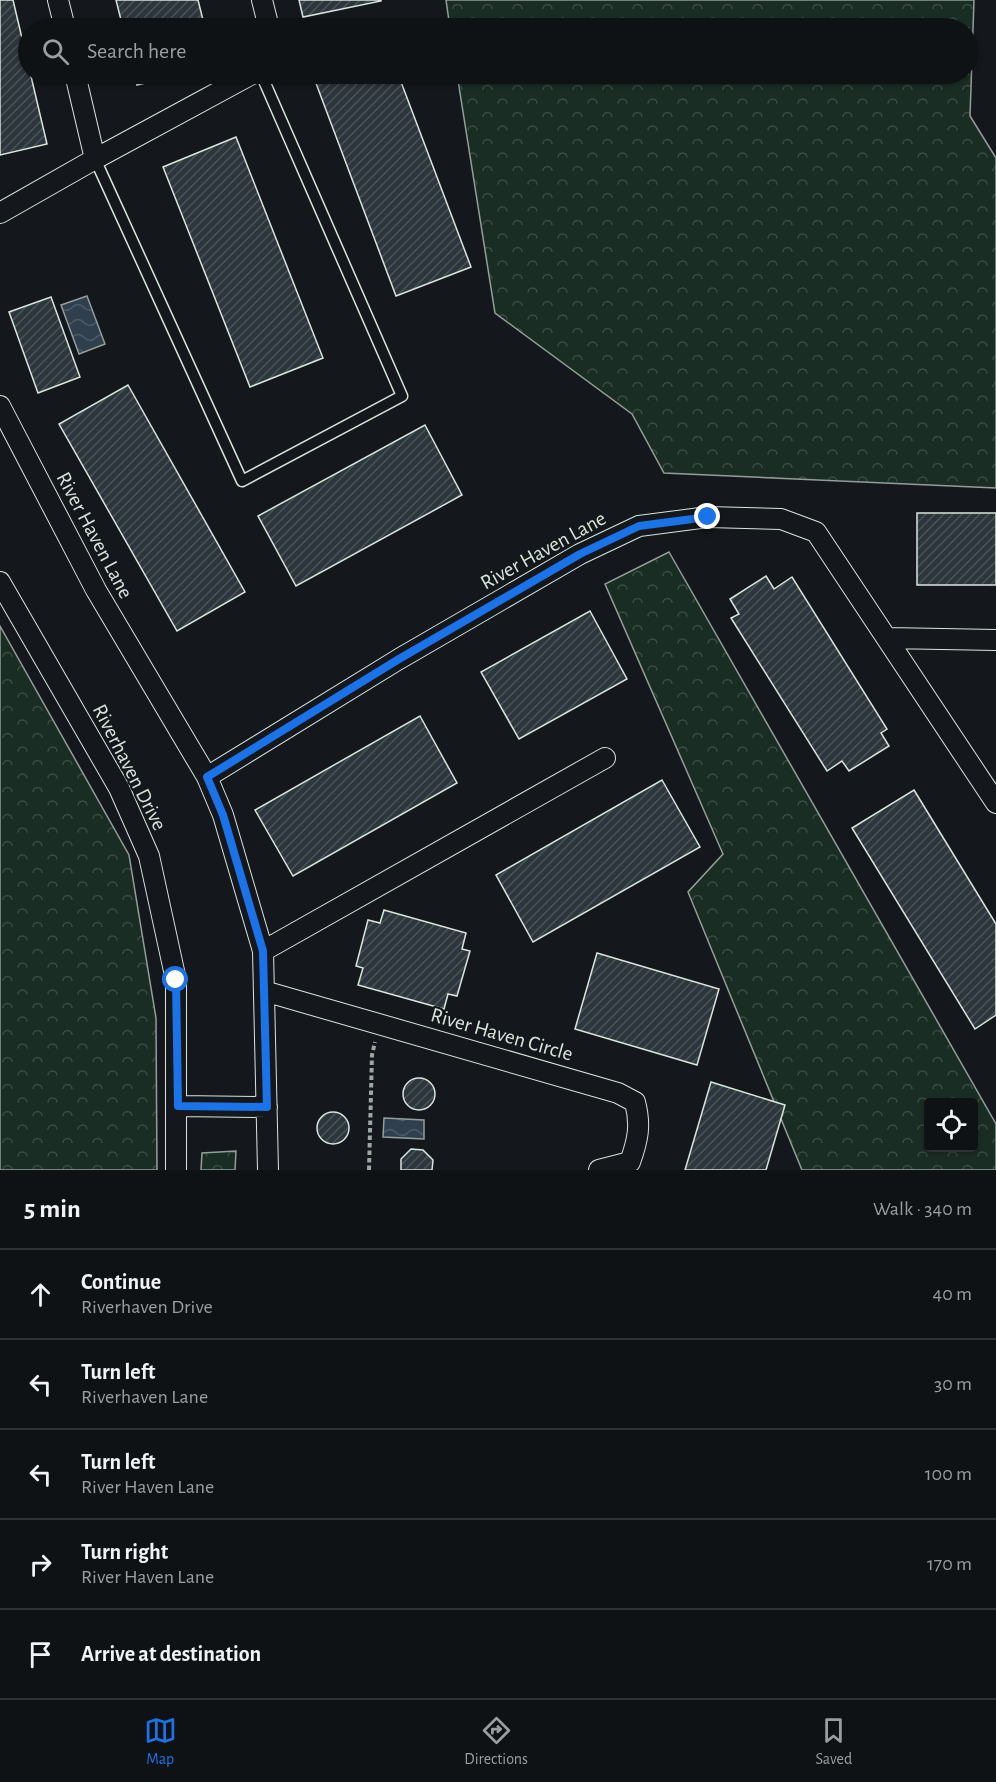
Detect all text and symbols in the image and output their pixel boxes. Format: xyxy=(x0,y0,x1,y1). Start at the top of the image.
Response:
search box xyxy=(18,18,978,84)
icon: search xyxy=(39,35,72,68)
text: Search here xyxy=(87,40,186,62)
street label: River Haven Lane xyxy=(52,469,137,602)
route end xyxy=(694,503,720,529)
street label: River Haven Lane xyxy=(477,507,610,594)
street label: Riverhaven Drive xyxy=(89,701,170,834)
route start xyxy=(162,966,188,992)
street label: River Haven Circle xyxy=(428,1004,575,1065)
map controls xyxy=(924,1098,978,1152)
button: locate xyxy=(924,1098,978,1152)
text: 5 min xyxy=(24,1196,81,1222)
text: Walk · 340 m xyxy=(873,1199,972,1219)
text: Continue xyxy=(81,1271,161,1293)
icon: ahead xyxy=(24,1278,57,1311)
text: 40 m xyxy=(933,1284,972,1304)
text: Riverhaven Drive xyxy=(81,1297,213,1317)
text: Turn left xyxy=(81,1361,155,1383)
icon: left xyxy=(24,1368,57,1401)
text: 30 m xyxy=(934,1374,972,1394)
text: Riverhaven Lane xyxy=(81,1387,208,1407)
text: Turn left xyxy=(81,1451,155,1473)
icon: left xyxy=(24,1458,57,1491)
text: 100 m xyxy=(925,1464,972,1484)
text: River Haven Lane xyxy=(81,1477,214,1497)
text: Turn right xyxy=(81,1541,168,1563)
icon: right xyxy=(24,1548,57,1581)
text: 170 m xyxy=(927,1554,972,1574)
text: River Haven Lane xyxy=(81,1567,214,1587)
icon: arrive xyxy=(24,1638,57,1671)
text: Arrive at destination xyxy=(81,1643,261,1665)
tab: Map xyxy=(144,1714,177,1769)
tab: Directions xyxy=(464,1714,528,1769)
tab: Saved xyxy=(816,1714,852,1769)

